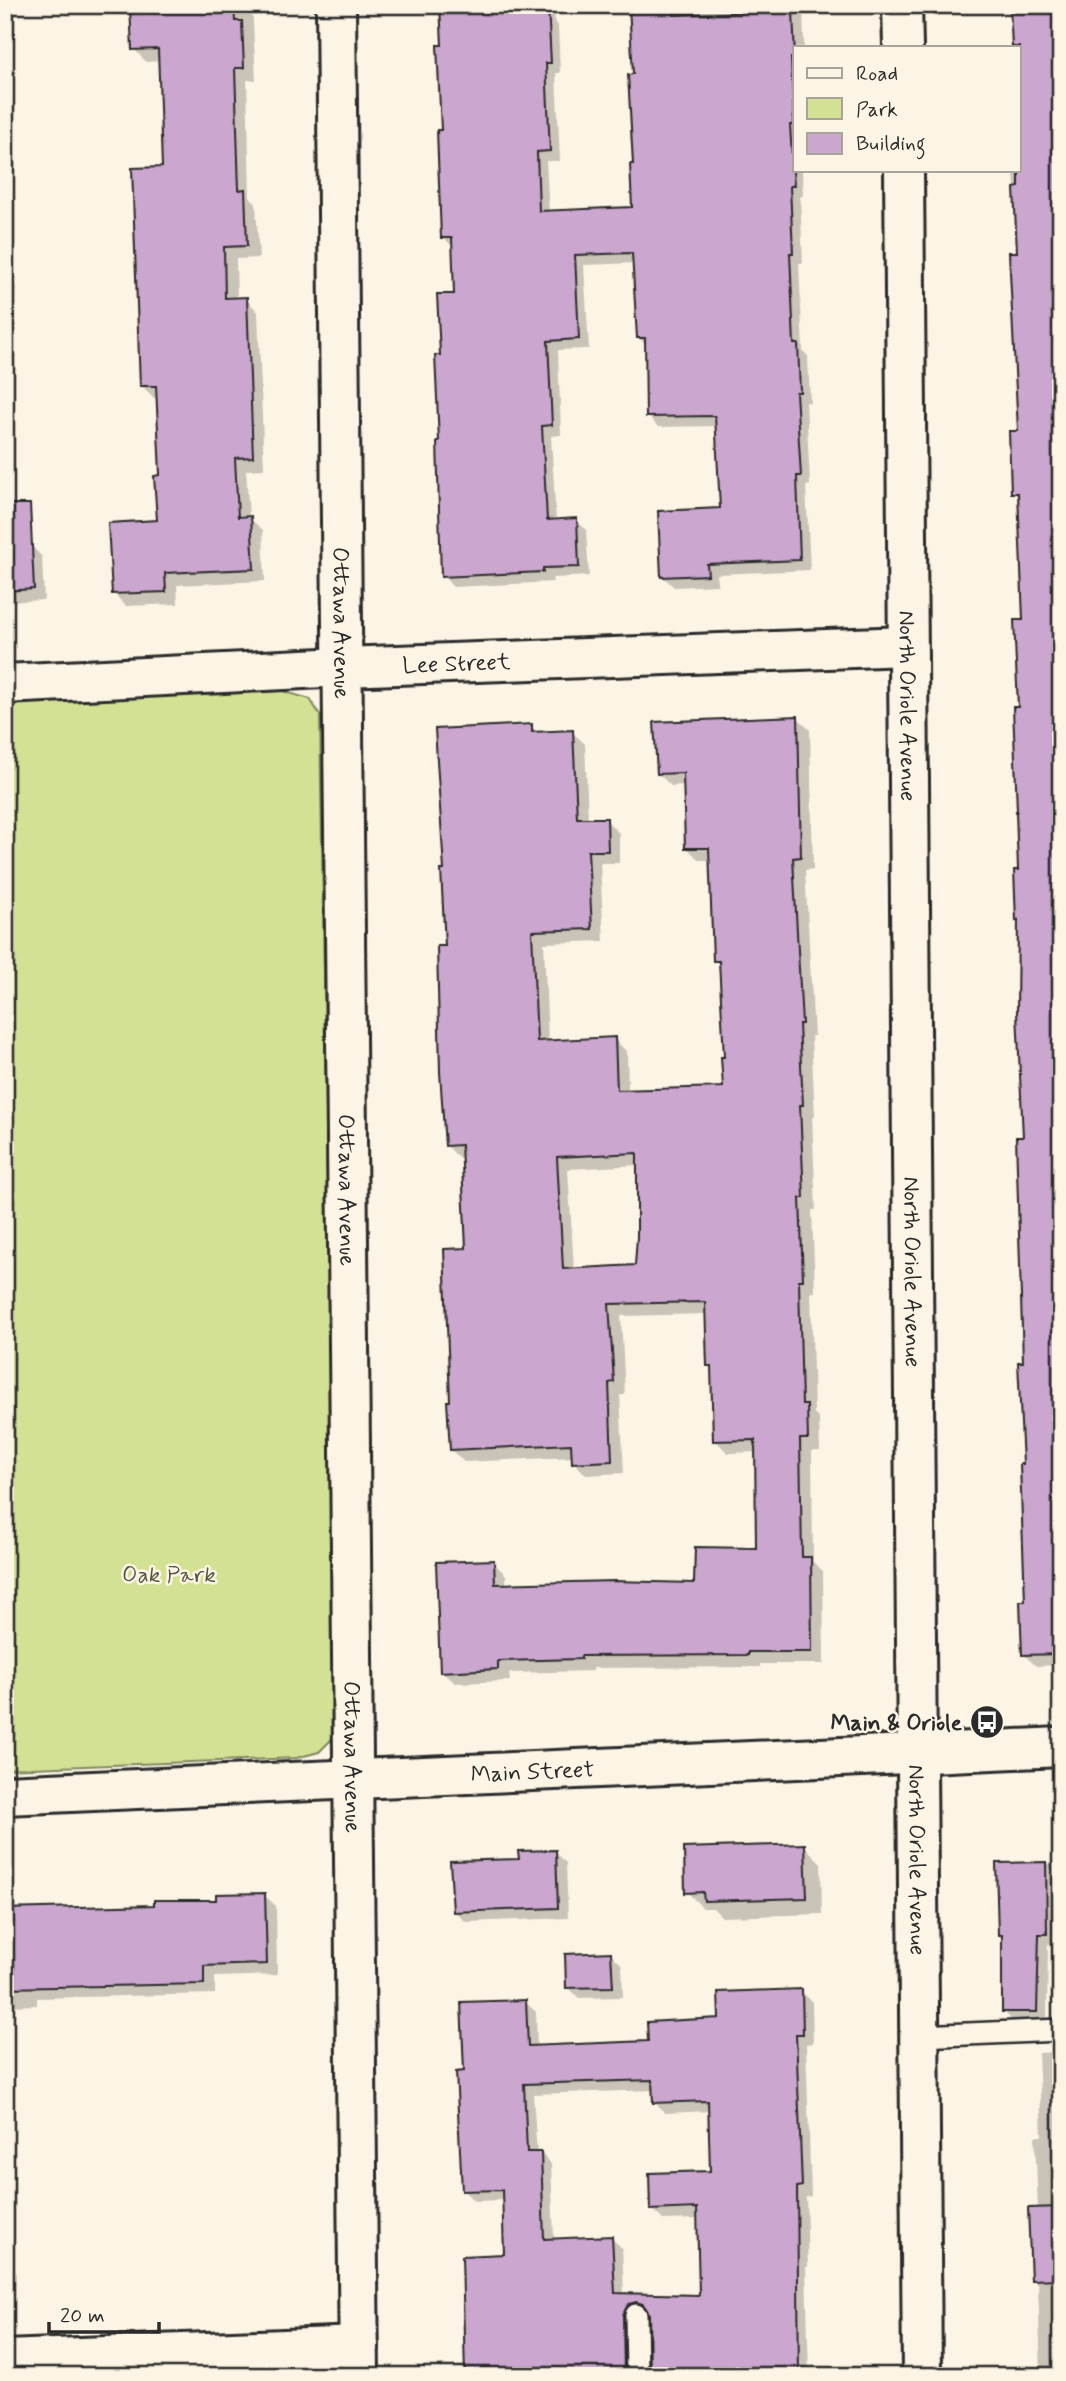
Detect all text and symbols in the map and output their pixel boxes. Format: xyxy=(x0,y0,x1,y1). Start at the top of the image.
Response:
legend xyxy=(793,46,1020,172)
text: Road xyxy=(856,60,898,88)
text: Park xyxy=(856,96,898,124)
text: Building xyxy=(856,130,926,160)
street label: Ottawa Avenue xyxy=(324,547,356,699)
street label: North Oriole Avenue xyxy=(891,610,922,802)
street label: Lee Street xyxy=(402,648,512,682)
street label: Ottawa Avenue xyxy=(330,1114,361,1266)
street label: North Oriole Avenue xyxy=(895,1176,927,1368)
park label: Oak Park xyxy=(122,1561,216,1591)
street label: Ottawa Avenue xyxy=(335,1681,367,1833)
bus stop icon: Main & Oriole xyxy=(968,1703,1006,1741)
place label: Main & Oriole xyxy=(830,1709,963,1739)
street label: Main Street xyxy=(470,1755,595,1791)
street label: North Oriole Avenue xyxy=(900,1764,932,1956)
scale bar xyxy=(49,2290,159,2334)
text: 20 m xyxy=(60,2302,105,2330)

